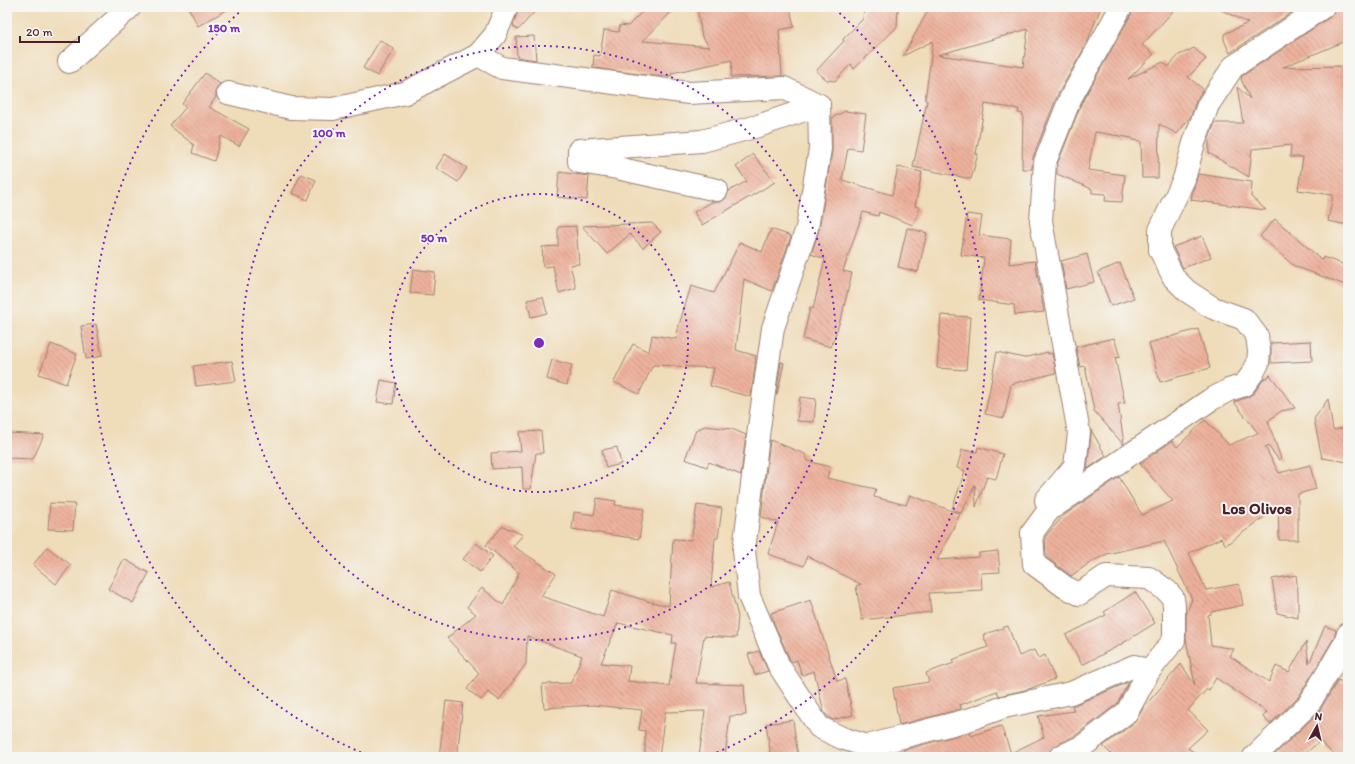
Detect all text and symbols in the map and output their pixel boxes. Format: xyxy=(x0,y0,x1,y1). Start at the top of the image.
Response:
scale bar xyxy=(20,18,79,44)
text: 150 m xyxy=(208,21,241,35)
text: 20 m xyxy=(26,25,53,39)
text: 100 m xyxy=(312,126,346,140)
text: 50 m xyxy=(421,231,448,245)
centre of rings xyxy=(532,336,546,350)
district label: Los Olivos xyxy=(1222,499,1292,518)
north arrow xyxy=(1297,706,1337,746)
text: N xyxy=(1314,710,1323,724)

